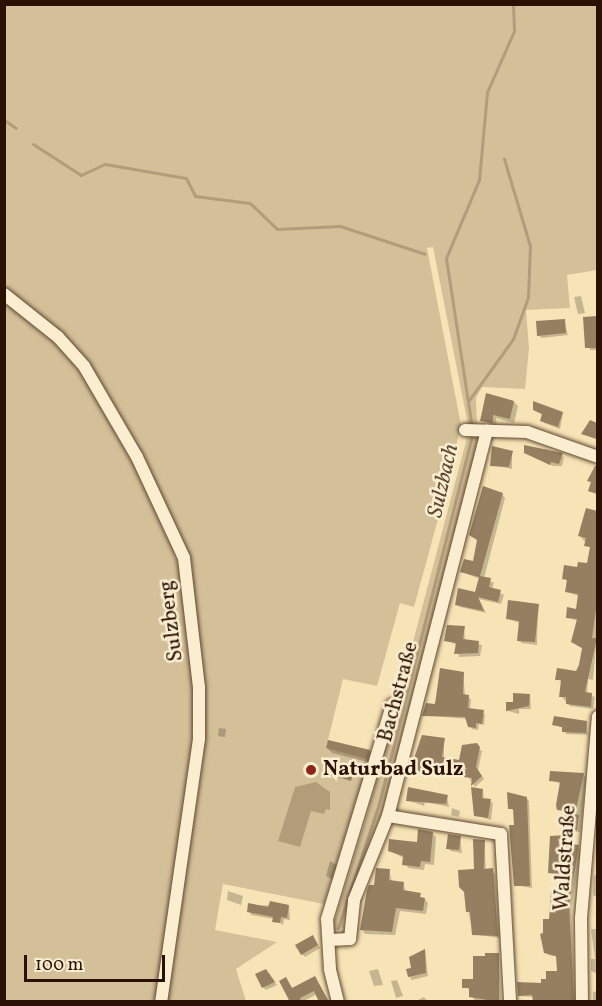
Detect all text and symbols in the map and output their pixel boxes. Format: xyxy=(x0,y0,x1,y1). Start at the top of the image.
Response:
water label: Sulzbach xyxy=(423,442,465,520)
street label: Sulzberg xyxy=(155,579,189,663)
street label: Bachstraße xyxy=(373,639,425,745)
place label: Naturbad Sulz xyxy=(323,757,464,783)
marker: Naturbad Sulz xyxy=(304,763,318,777)
street label: Waldstraße xyxy=(550,804,582,912)
scale bar xyxy=(27,943,168,981)
text: 100 m xyxy=(35,953,84,978)

